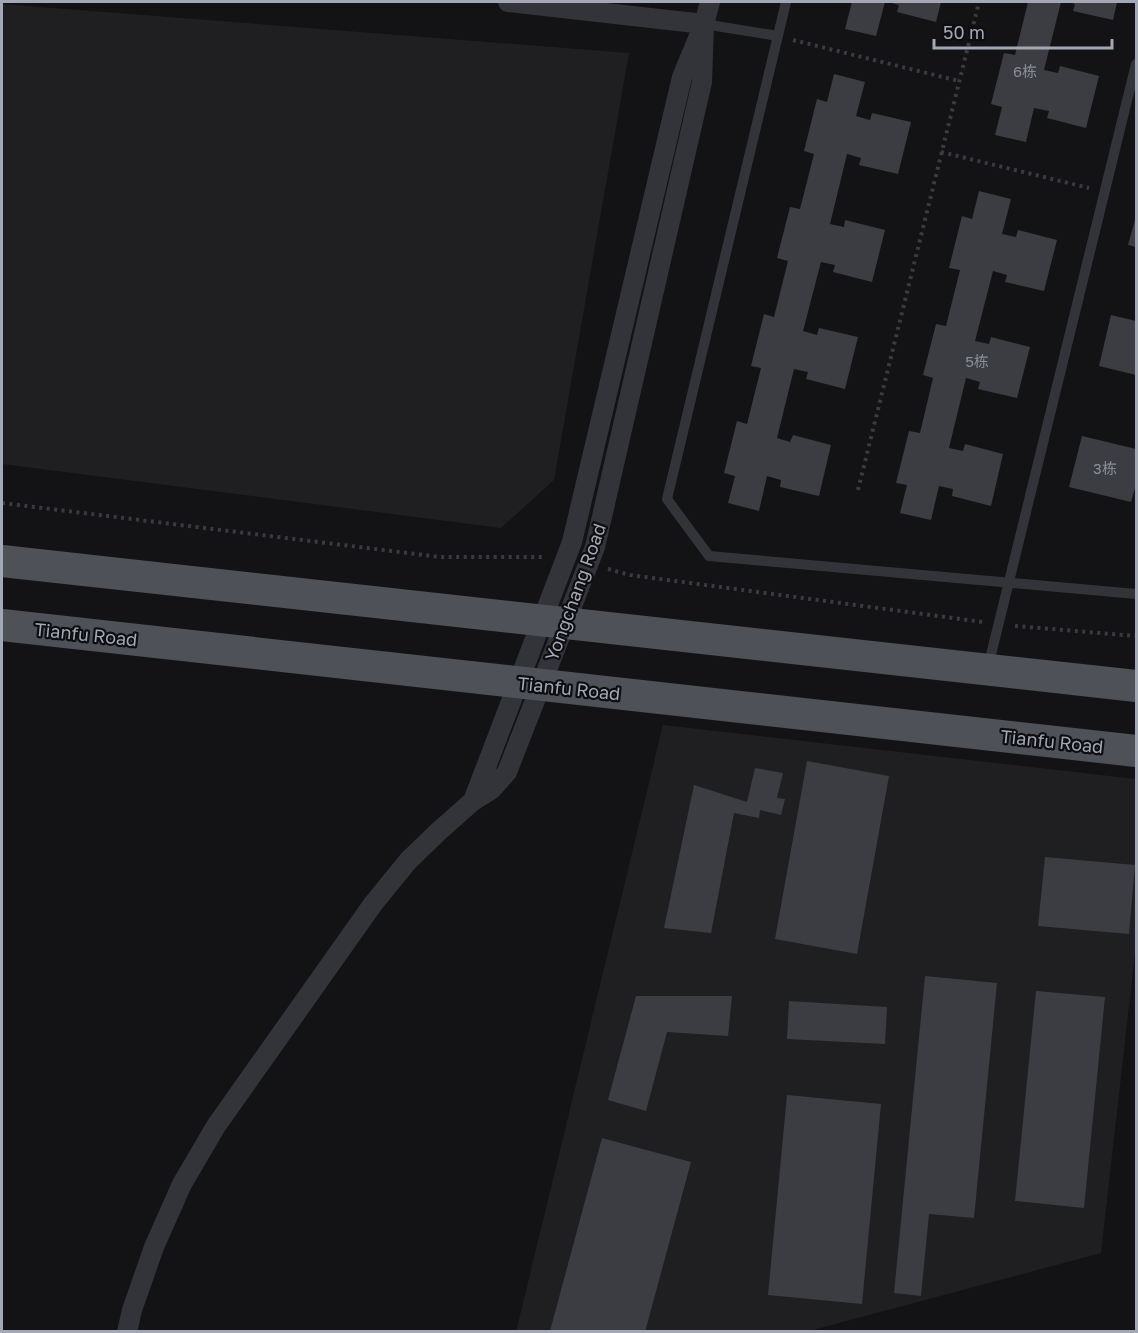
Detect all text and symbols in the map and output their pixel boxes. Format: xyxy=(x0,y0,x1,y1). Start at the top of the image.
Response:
scale bar xyxy=(934,12,1112,50)
text: 50 m xyxy=(943,21,985,43)
house number: 6栋 xyxy=(1013,62,1037,80)
house number: 5栋 xyxy=(965,352,989,370)
house number: 3栋 xyxy=(1093,459,1117,477)
street label: Yongchang Road xyxy=(540,520,610,664)
street label: Tianfu Road xyxy=(33,618,139,650)
street label: Tianfu Road xyxy=(516,672,622,704)
street label: Tianfu Road xyxy=(999,725,1105,757)

